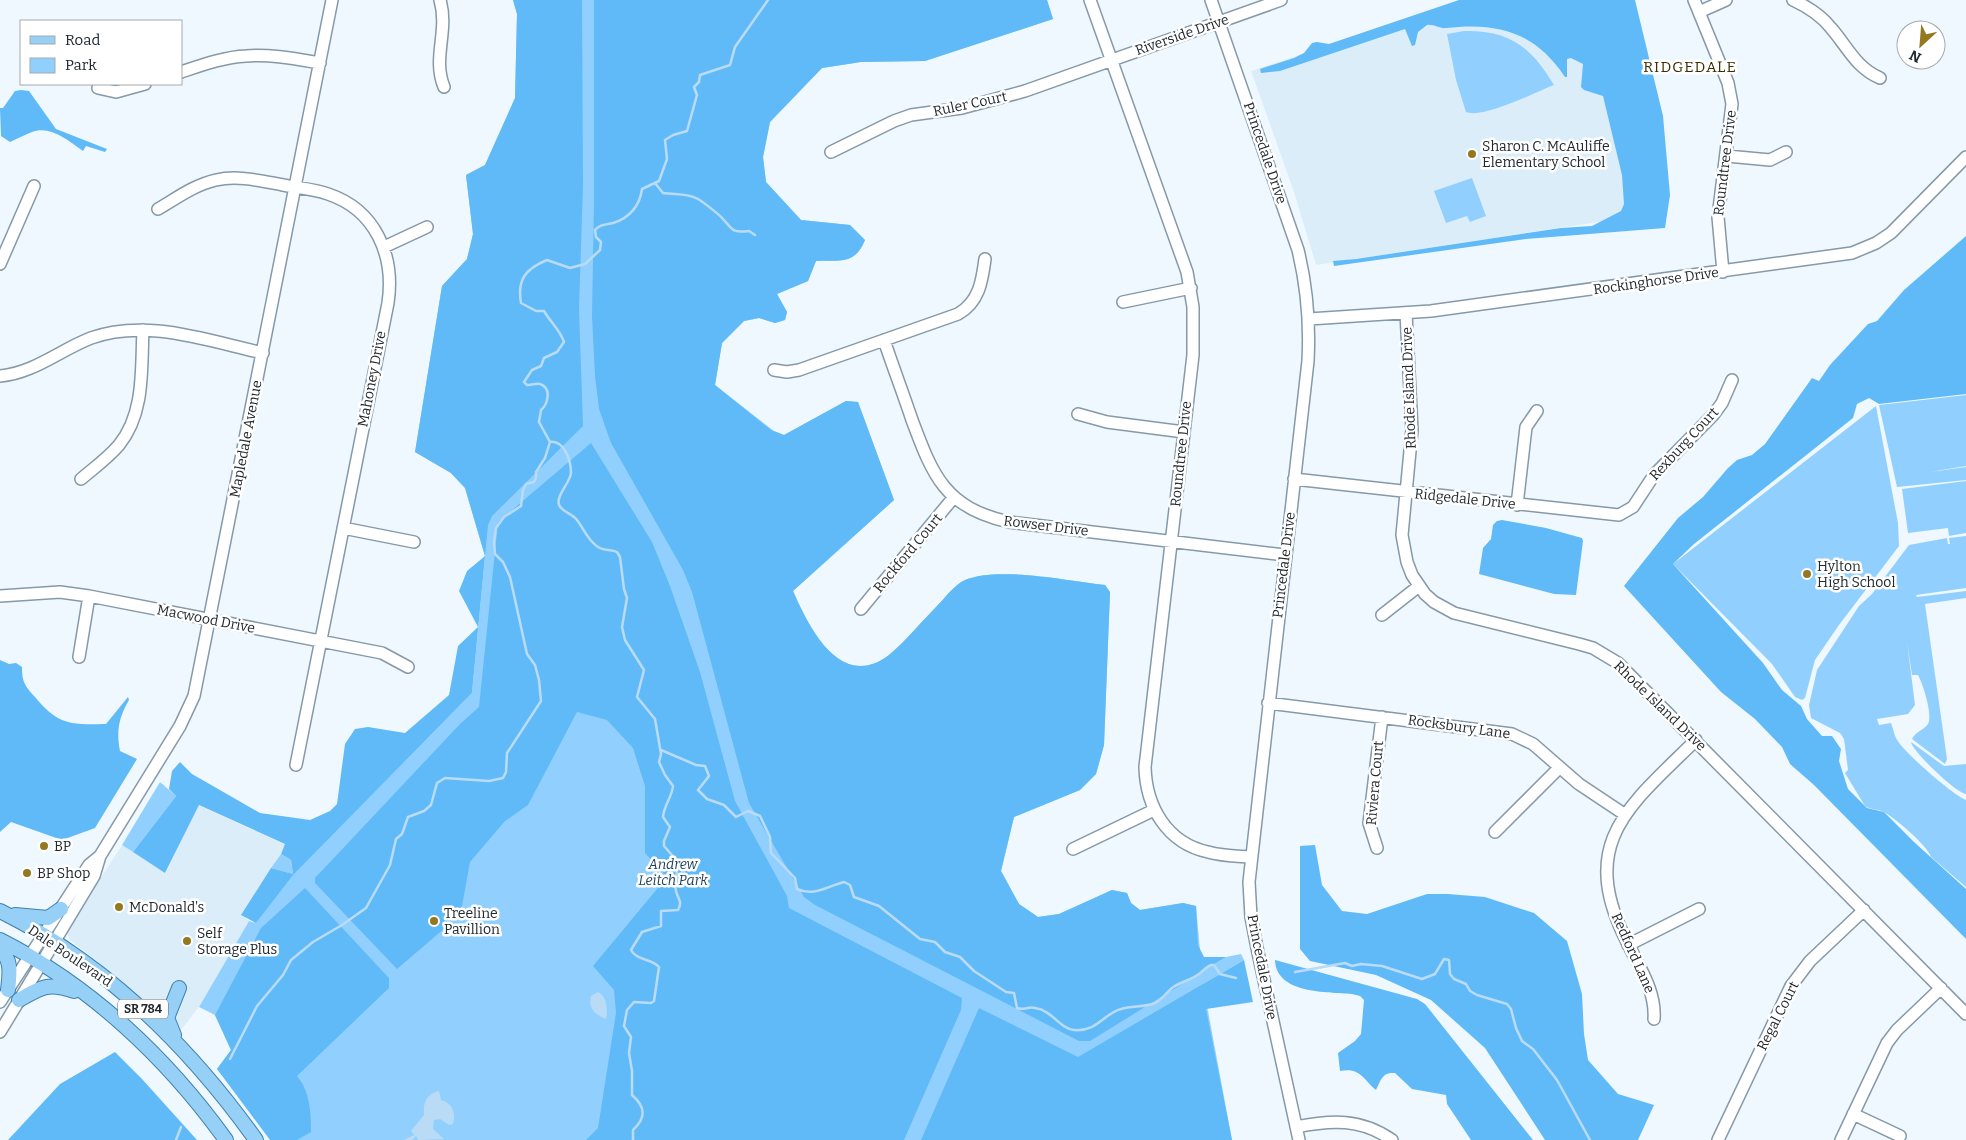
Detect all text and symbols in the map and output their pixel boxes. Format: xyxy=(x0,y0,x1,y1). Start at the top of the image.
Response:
street label: Riverside Drive xyxy=(1133,11,1231,59)
legend xyxy=(20,20,182,85)
north arrow xyxy=(1896,20,1946,70)
text: Road xyxy=(65,31,100,49)
text: N xyxy=(1907,46,1924,66)
text: Park xyxy=(65,56,97,74)
district label: RIDGEDALE xyxy=(1643,58,1737,76)
street label: Ruler Court xyxy=(932,88,1008,120)
street label: Princedale Drive xyxy=(1240,100,1290,206)
street label: Roundtree Drive xyxy=(1710,109,1740,217)
place label: Sharon C. McAuliffe Elementary School xyxy=(1482,138,1610,171)
marker: Sharon C. McAuliffe Elementary School xyxy=(1466,148,1478,160)
street label: Rockinghorse Drive xyxy=(1592,264,1720,298)
street label: Rhode Island Drive xyxy=(1398,327,1420,449)
street label: Mahoney Drive xyxy=(354,329,390,429)
street label: Mapledale Avenue xyxy=(226,379,266,499)
street label: Roundtree Drive xyxy=(1167,400,1195,508)
street label: Rexburg Court xyxy=(1646,404,1722,484)
street label: Ridgedale Drive xyxy=(1414,485,1516,513)
street label: Rockford Court xyxy=(870,510,946,596)
street label: Princedale Drive xyxy=(1269,511,1299,619)
street label: Rowser Drive xyxy=(1003,512,1089,540)
place label: Hylton High School xyxy=(1817,558,1895,591)
marker: Hylton High School xyxy=(1801,568,1813,580)
street label: Macwood Drive xyxy=(156,601,256,637)
street label: Rhode Island Drive xyxy=(1610,657,1710,755)
street label: Rocksbury Lane xyxy=(1407,711,1511,743)
street label: Riviera Court xyxy=(1363,740,1387,826)
place label: BP xyxy=(54,838,71,855)
marker: BP xyxy=(38,840,50,852)
park label: Andrew Leitch Park xyxy=(638,856,708,889)
place label: BP Shop xyxy=(37,865,90,882)
marker: BP Shop xyxy=(21,867,33,879)
place label: McDonald's xyxy=(129,899,204,916)
marker: McDonald's xyxy=(113,901,125,913)
place label: Treeline Pavillion xyxy=(444,905,500,938)
street label: Redford Lane xyxy=(1608,910,1658,996)
street label: Princedale Drive xyxy=(1243,913,1281,1021)
marker: Treeline Pavillion xyxy=(428,915,440,927)
street label: Dale Boulevard xyxy=(25,922,115,990)
place label: Self Storage Plus xyxy=(197,925,277,958)
marker: Self Storage Plus xyxy=(181,935,193,947)
street label: Regal Court xyxy=(1753,979,1803,1053)
road number: SR 784 xyxy=(118,1000,168,1019)

